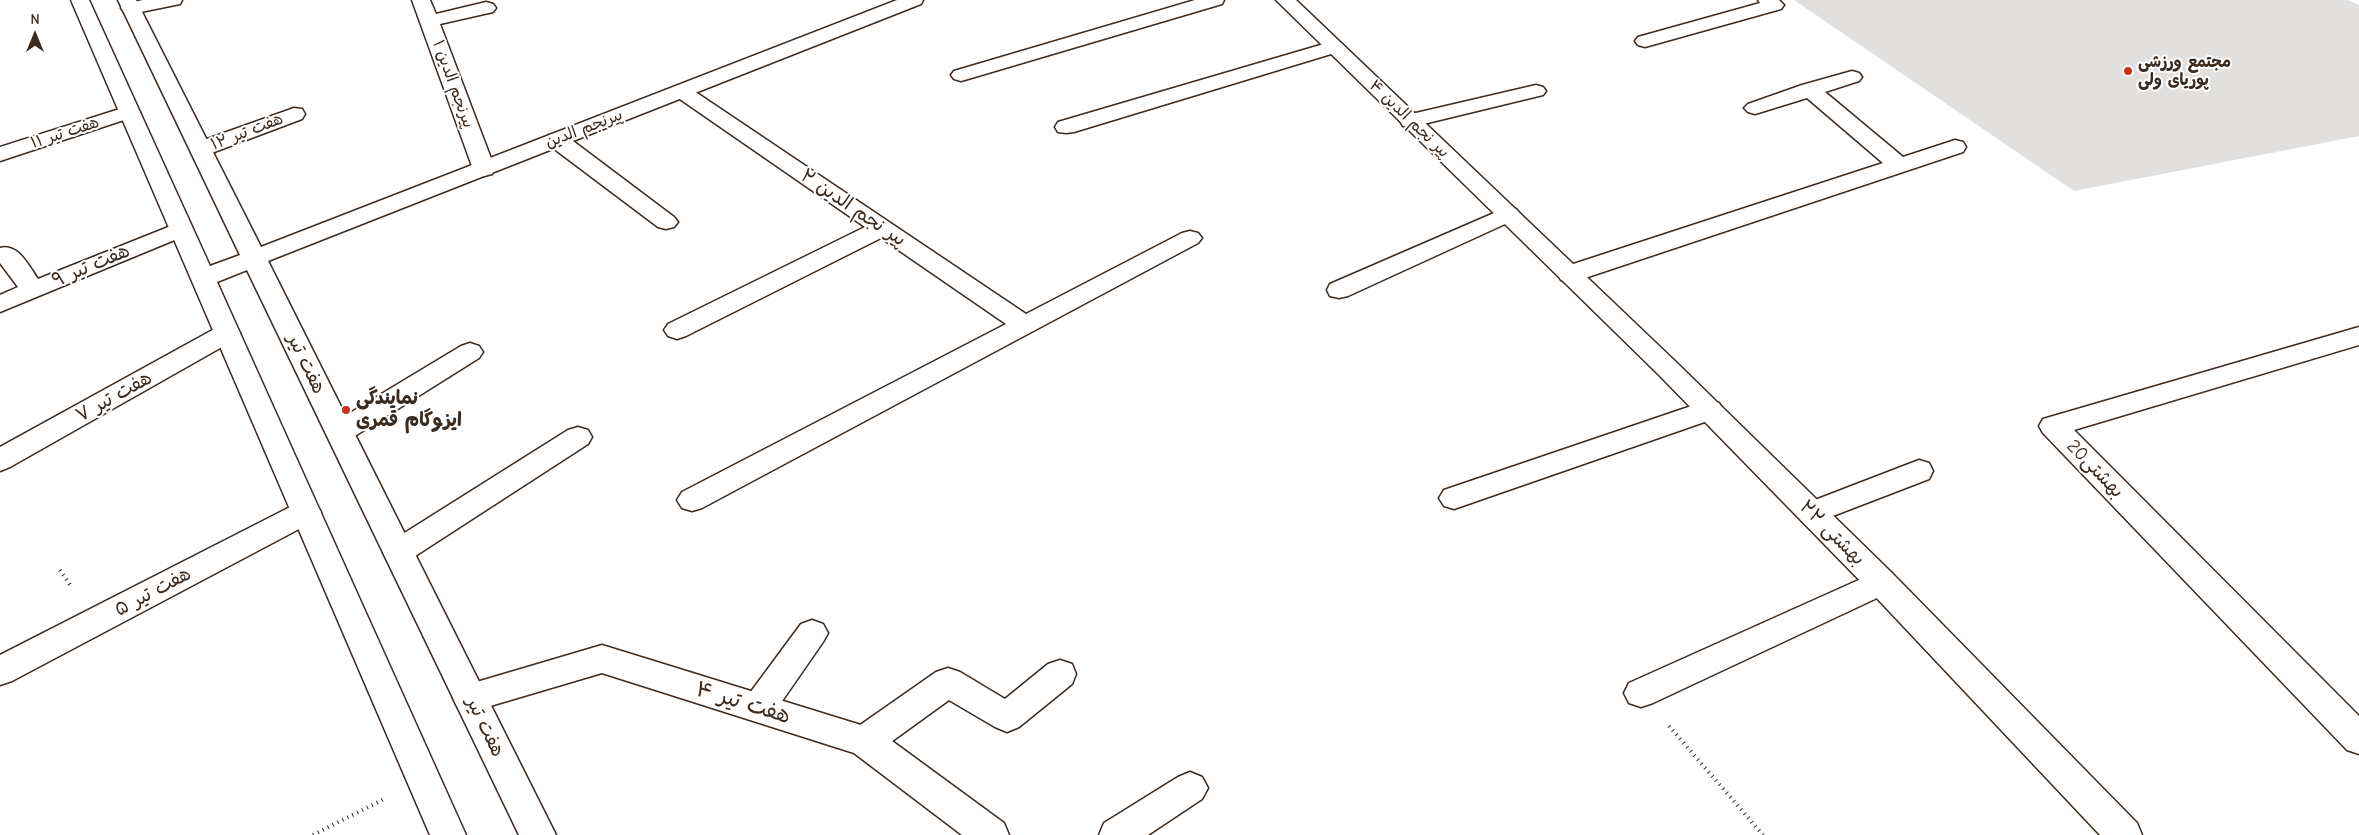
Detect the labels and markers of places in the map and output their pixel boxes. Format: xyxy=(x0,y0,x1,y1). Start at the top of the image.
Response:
place label: مجتمع ورزشی پوریای ولی xyxy=(2138,52,2231,90)
marker: مجتمع ورزشی پوریای ولی xyxy=(2122,65,2134,77)
place label: نمایندگی ایزوگام قمری xyxy=(356,388,462,432)
marker: نمایندگی ایزوگام قمری xyxy=(340,404,352,416)

